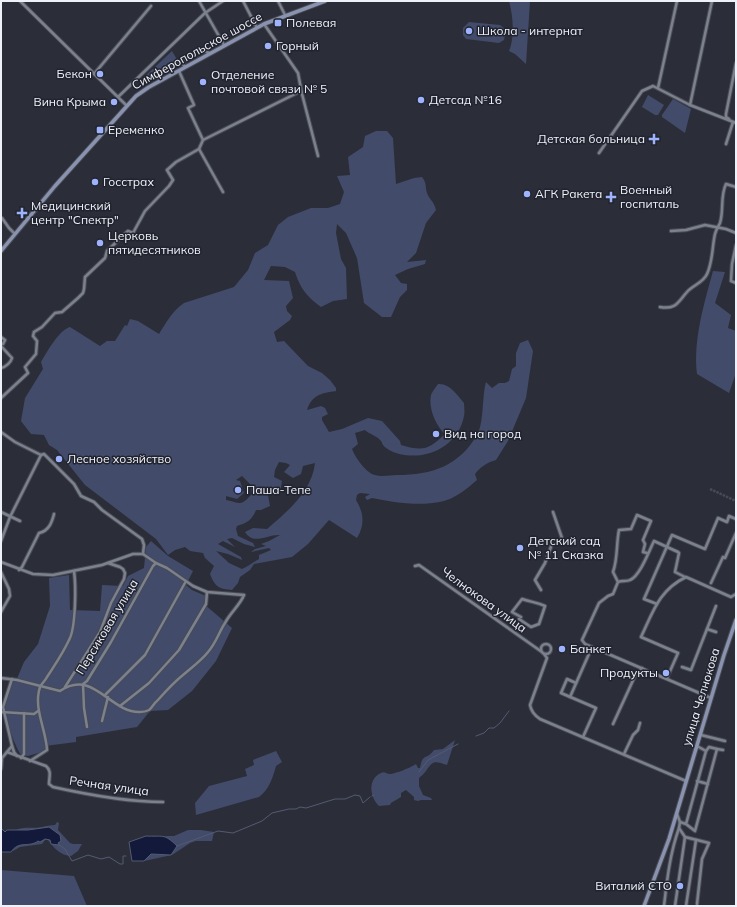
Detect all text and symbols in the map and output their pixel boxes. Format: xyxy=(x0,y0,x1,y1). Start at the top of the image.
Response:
street label: Симферопольское шоссе xyxy=(129,8,265,93)
place label: Полевая xyxy=(286,15,336,30)
marker: Полевая xyxy=(273,18,283,28)
place label: Школа - интернат xyxy=(477,23,583,38)
marker: Школа - интернат xyxy=(464,26,474,36)
place label: Горный xyxy=(276,38,319,53)
marker: Горный xyxy=(263,41,273,51)
place label: Бекон xyxy=(57,66,92,81)
place label: Отделение почтовой связи № 5 xyxy=(211,67,327,96)
marker: Бекон xyxy=(95,69,105,79)
marker: Отделение почтовой связи № 5 xyxy=(198,77,208,87)
place label: Детсад №16 xyxy=(429,92,502,107)
place label: Вина Крыма xyxy=(34,94,106,109)
marker: Детсад №16 xyxy=(416,95,426,105)
marker: Вина Крыма xyxy=(109,97,119,107)
place label: Еременко xyxy=(108,122,164,137)
marker: Еременко xyxy=(95,125,105,135)
place label: Детская больница xyxy=(537,131,645,146)
marker: Детская больница xyxy=(648,133,660,145)
place label: Госстрах xyxy=(103,174,154,189)
marker: Госстрах xyxy=(90,177,100,187)
place label: Военный госпиталь xyxy=(620,182,679,211)
place label: АГК Ракета xyxy=(535,186,602,201)
marker: АГК Ракета xyxy=(522,189,532,199)
marker: Военный госпиталь xyxy=(605,191,617,203)
place label: Медицинский центр "Спектр" xyxy=(31,198,119,227)
marker: Медицинский центр "Спектр" xyxy=(16,207,28,219)
place label: Церковь пятидесятников xyxy=(108,228,201,257)
marker: Церковь пятидесятников xyxy=(95,238,105,248)
place label: Вид на город xyxy=(444,426,521,441)
marker: Вид на город xyxy=(431,429,441,439)
place label: Лесное хозяйство xyxy=(67,451,171,466)
marker: Лесное хозяйство xyxy=(54,454,64,464)
place label: Паша-Тепе xyxy=(246,482,311,497)
marker: Паша-Тепе xyxy=(233,485,243,495)
place label: Детский сад № 11 Сказка xyxy=(528,533,604,562)
marker: Детский сад № 11 Сказка xyxy=(515,543,525,553)
street label: Челнокова улица xyxy=(439,564,530,636)
street label: Персиковая улица xyxy=(72,576,141,677)
place label: Банкет xyxy=(570,641,612,656)
marker: Банкет xyxy=(557,644,567,654)
street label: улица Челнокова xyxy=(678,646,723,748)
place label: Продукты xyxy=(600,665,658,680)
marker: Продукты xyxy=(661,668,671,678)
street label: Речная улица xyxy=(68,772,150,799)
place label: Виталий СТО xyxy=(595,878,672,893)
marker: Виталий СТО xyxy=(675,881,685,891)

